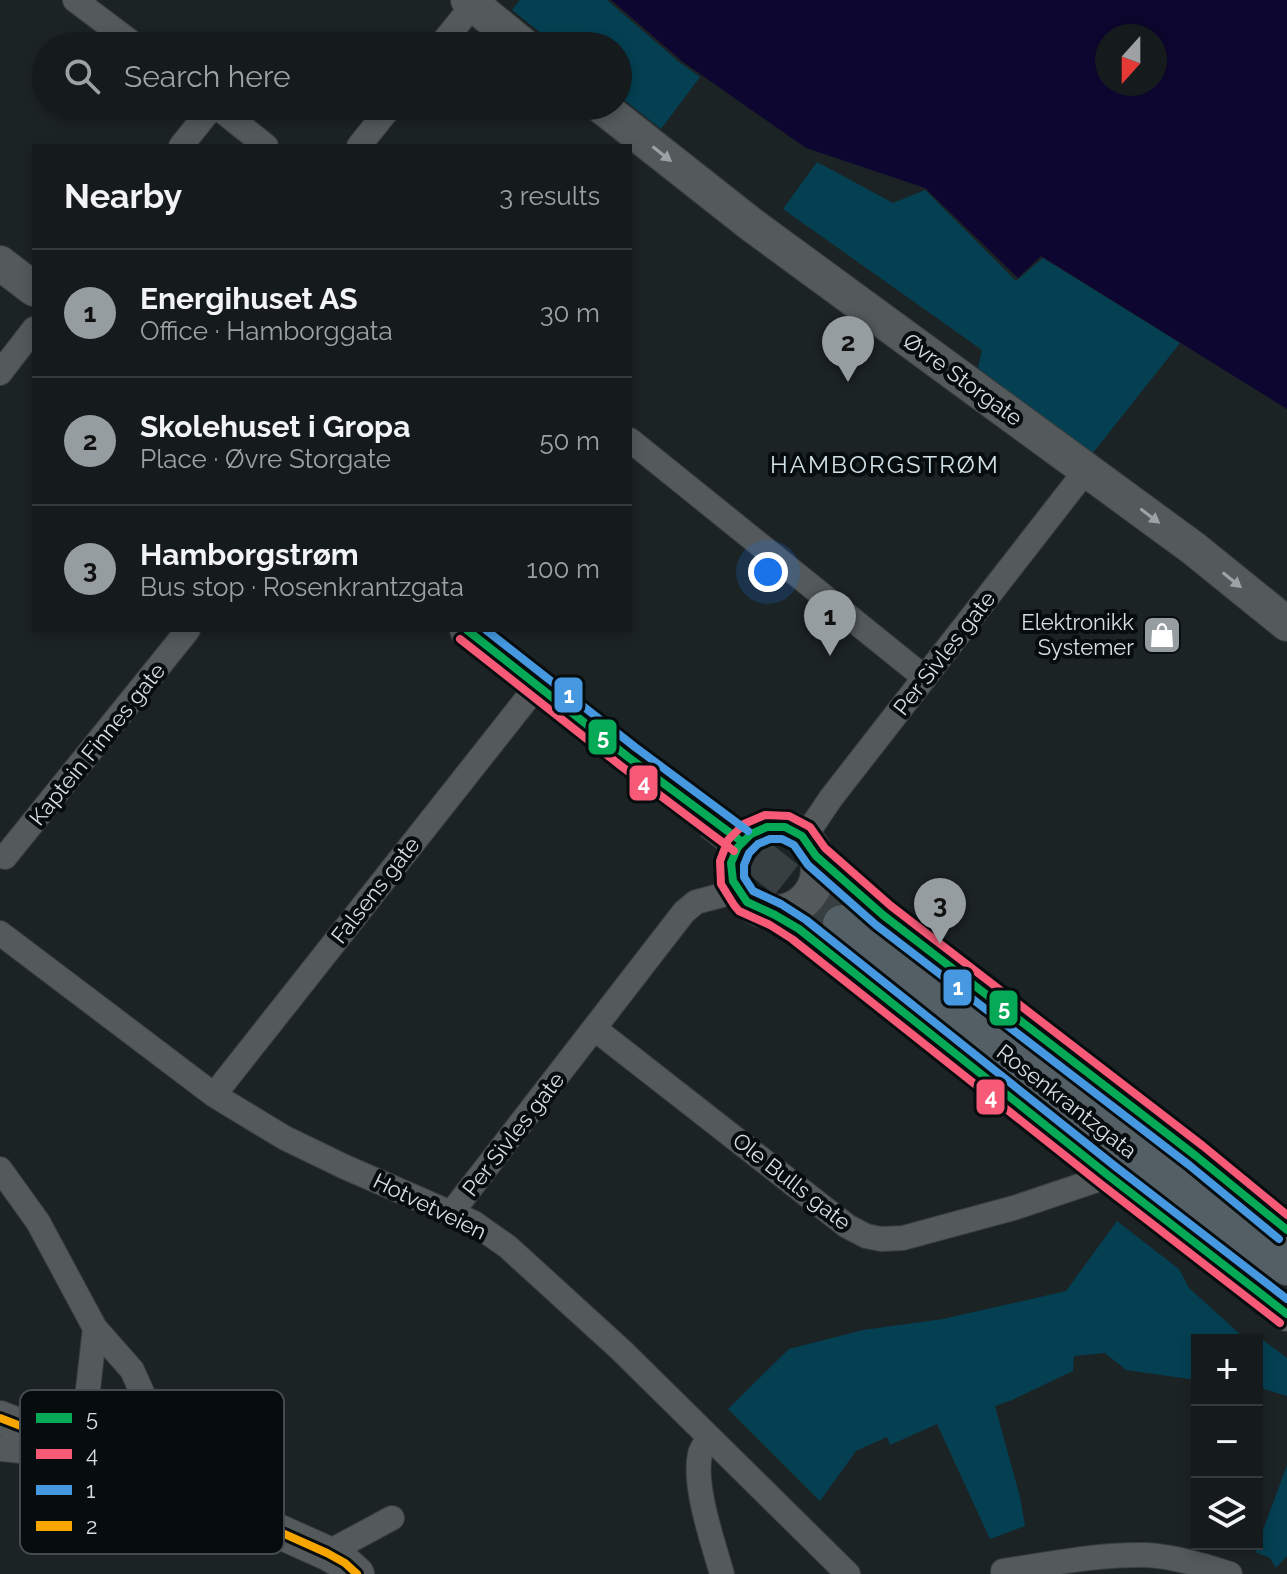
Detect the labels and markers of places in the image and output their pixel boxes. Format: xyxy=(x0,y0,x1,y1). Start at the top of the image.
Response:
pin: 2 xyxy=(822,316,874,382)
pin: 1 xyxy=(804,590,856,656)
place label: Elektronikk Systemer xyxy=(1021,609,1134,660)
shop icon: Elektronikk Systemer xyxy=(1141,614,1183,656)
pin: 3 xyxy=(914,878,966,944)

